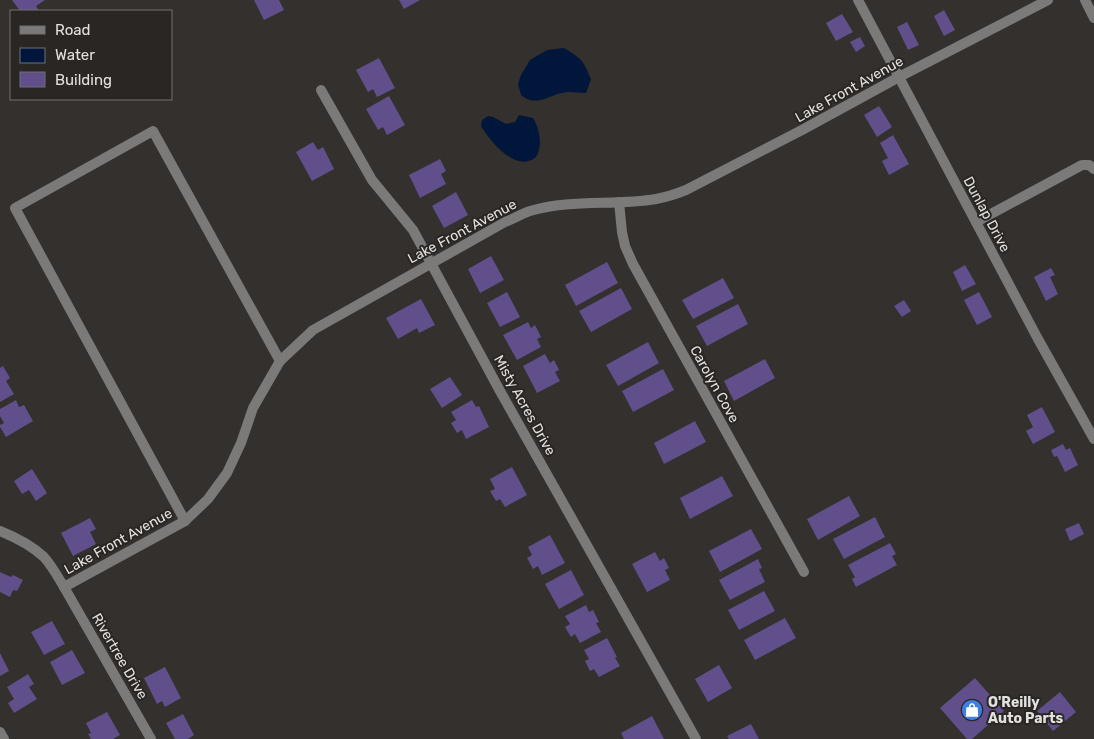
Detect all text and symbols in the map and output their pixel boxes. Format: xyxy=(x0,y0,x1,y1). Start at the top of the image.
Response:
legend xyxy=(10,10,172,100)
text: Road xyxy=(55,21,91,39)
text: Water xyxy=(55,46,95,64)
street label: Lake Front Avenue xyxy=(792,53,906,126)
text: Building xyxy=(55,71,112,89)
street label: Dunlap Drive xyxy=(960,174,1014,255)
street label: Lake Front Avenue xyxy=(405,195,520,267)
street label: Carolyn Cove xyxy=(686,343,743,426)
street label: Misty Acres Drive xyxy=(490,352,559,458)
street label: Lake Front Avenue xyxy=(61,505,175,578)
street label: Rivertree Drive xyxy=(88,610,151,702)
place label: O'Reilly Auto Parts xyxy=(988,694,1063,727)
shop icon: O'Reilly Auto Parts xyxy=(960,698,984,722)

